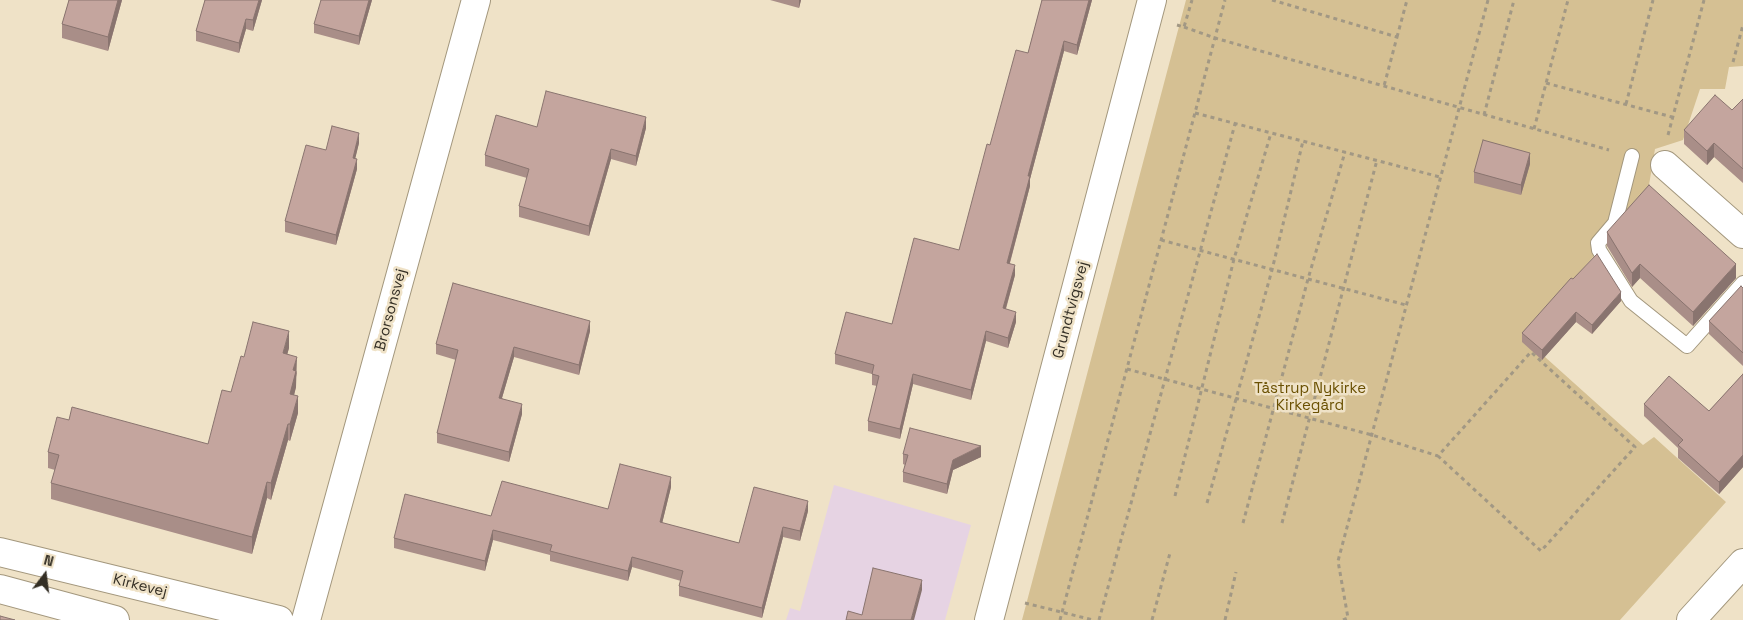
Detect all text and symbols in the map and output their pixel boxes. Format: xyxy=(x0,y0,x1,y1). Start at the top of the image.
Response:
street label: Grundtvigsvej xyxy=(1049,259,1093,361)
street label: Brorsonsvej xyxy=(371,267,411,353)
park label: Tåstrup Nykirke Kirkegård xyxy=(1254,380,1366,415)
north arrow xyxy=(20,550,70,600)
text: N xyxy=(42,551,56,570)
street label: Kirkevej xyxy=(111,571,169,601)

